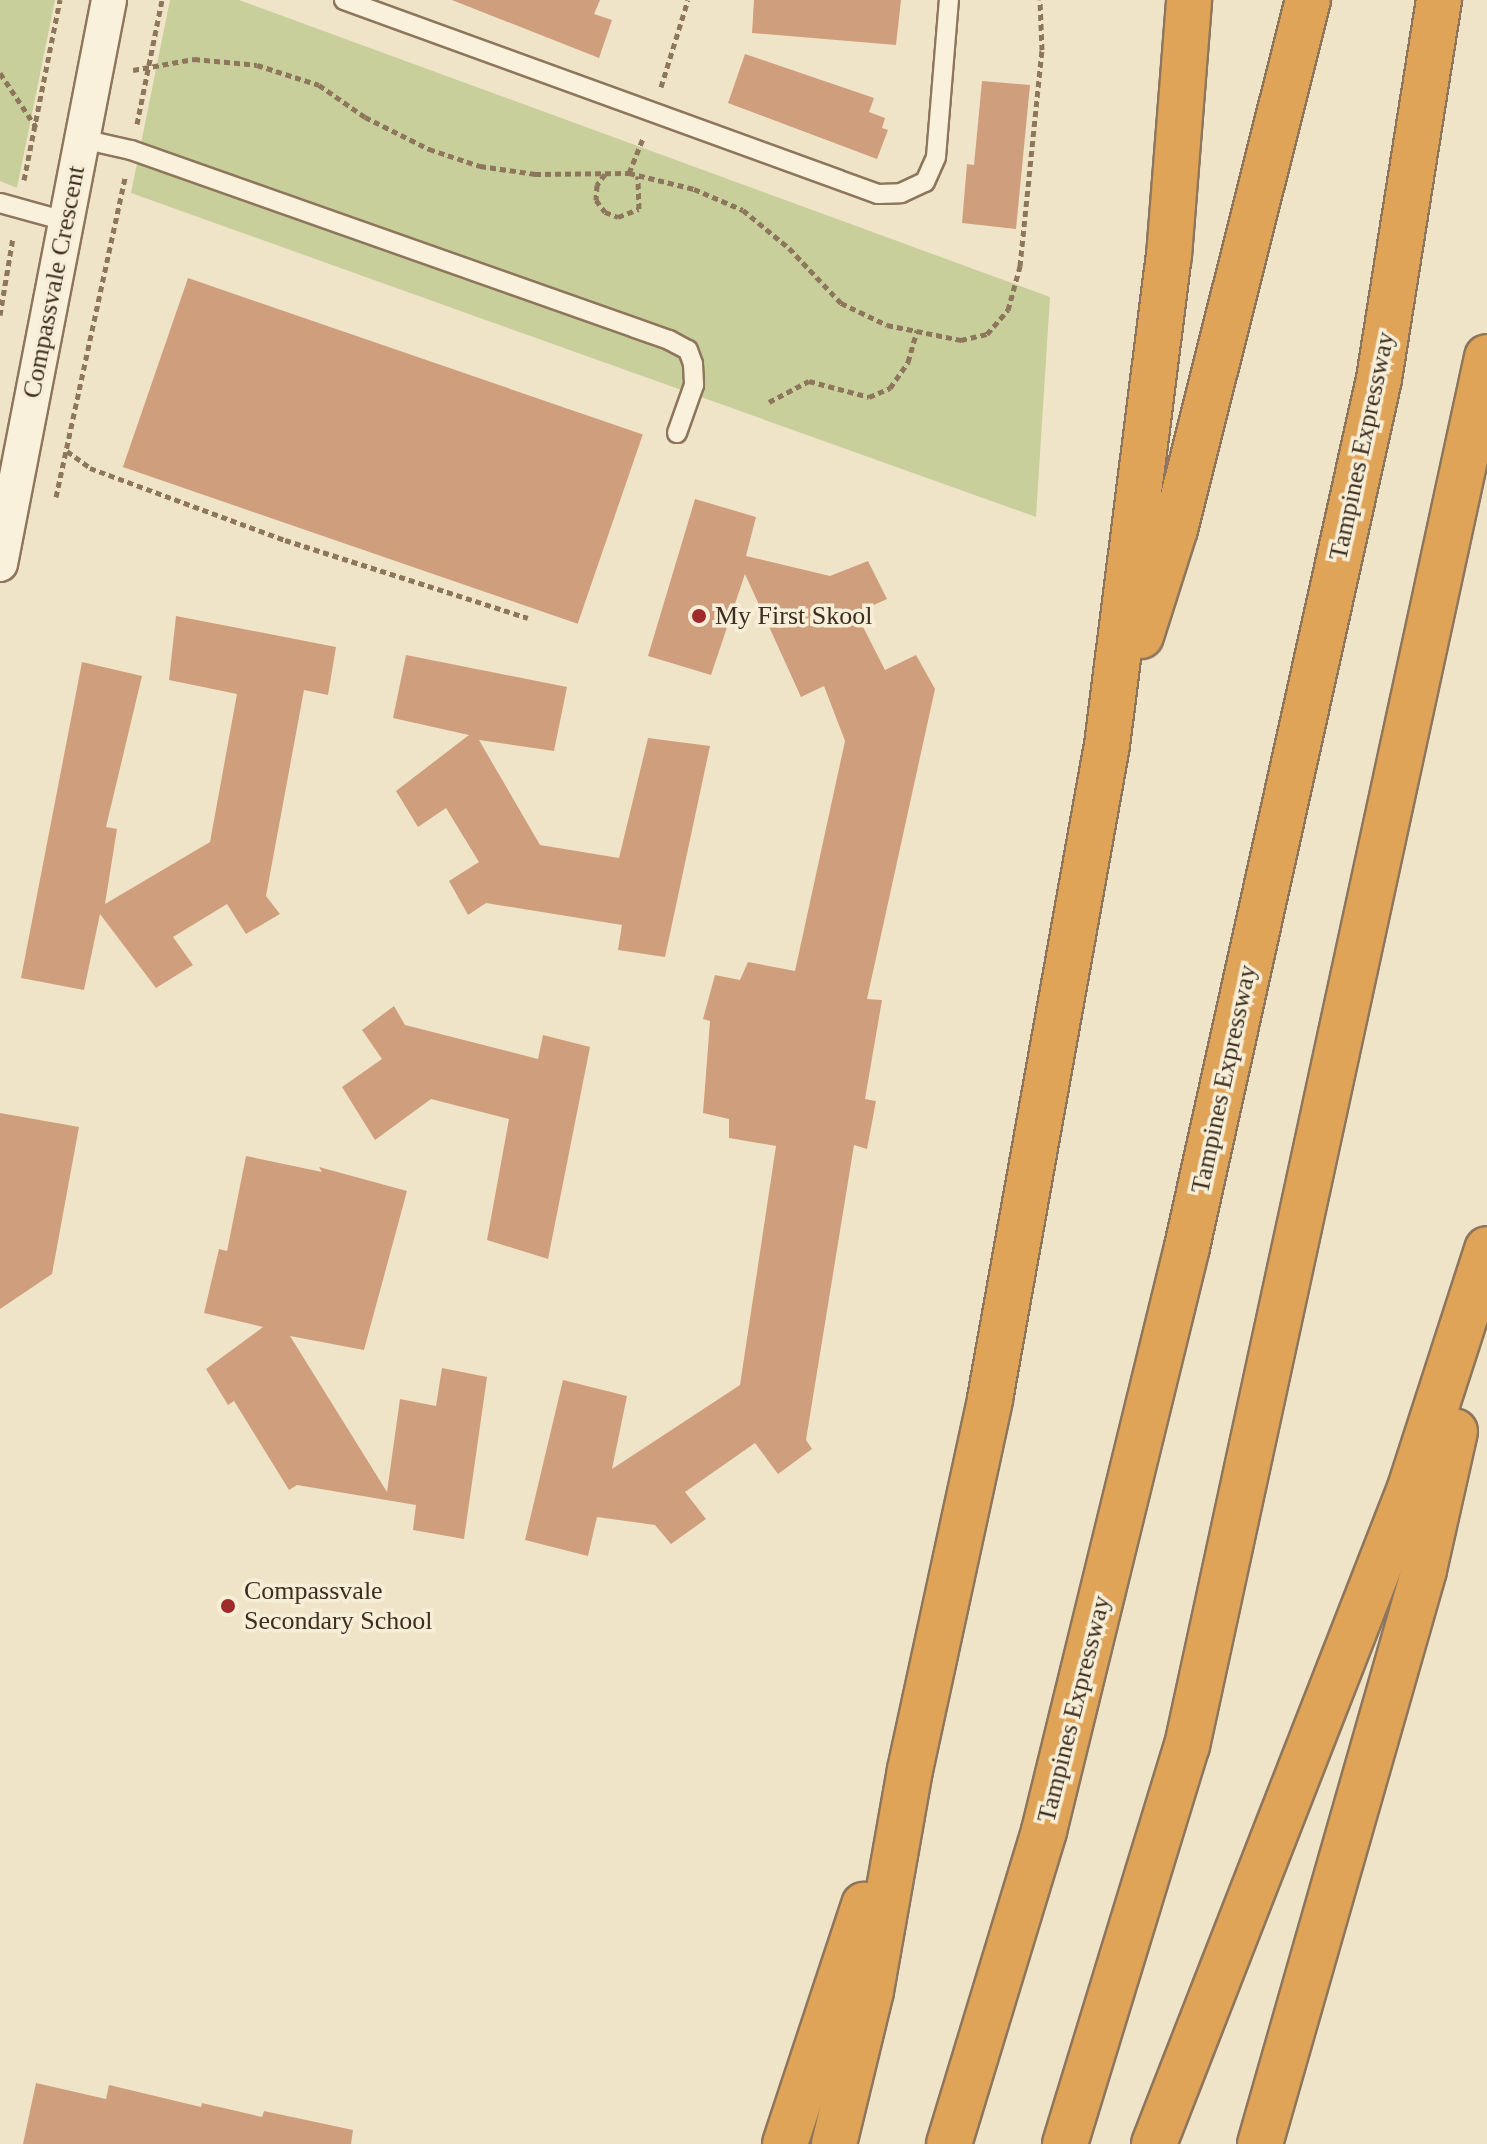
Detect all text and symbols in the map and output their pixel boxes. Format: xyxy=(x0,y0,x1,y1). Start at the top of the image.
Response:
street label: Compassvale Crescent xyxy=(16,163,92,401)
street label: Tampines Expressway xyxy=(1323,329,1401,563)
place label: My First Skool xyxy=(715,600,872,632)
marker: My First Skool xyxy=(690,607,708,625)
street label: Tampines Expressway xyxy=(1185,962,1263,1196)
place label: Compassvale Secondary School xyxy=(244,1575,432,1636)
street label: Tampines Expressway xyxy=(1031,1592,1117,1826)
marker: Compassvale Secondary School xyxy=(219,1597,237,1615)

